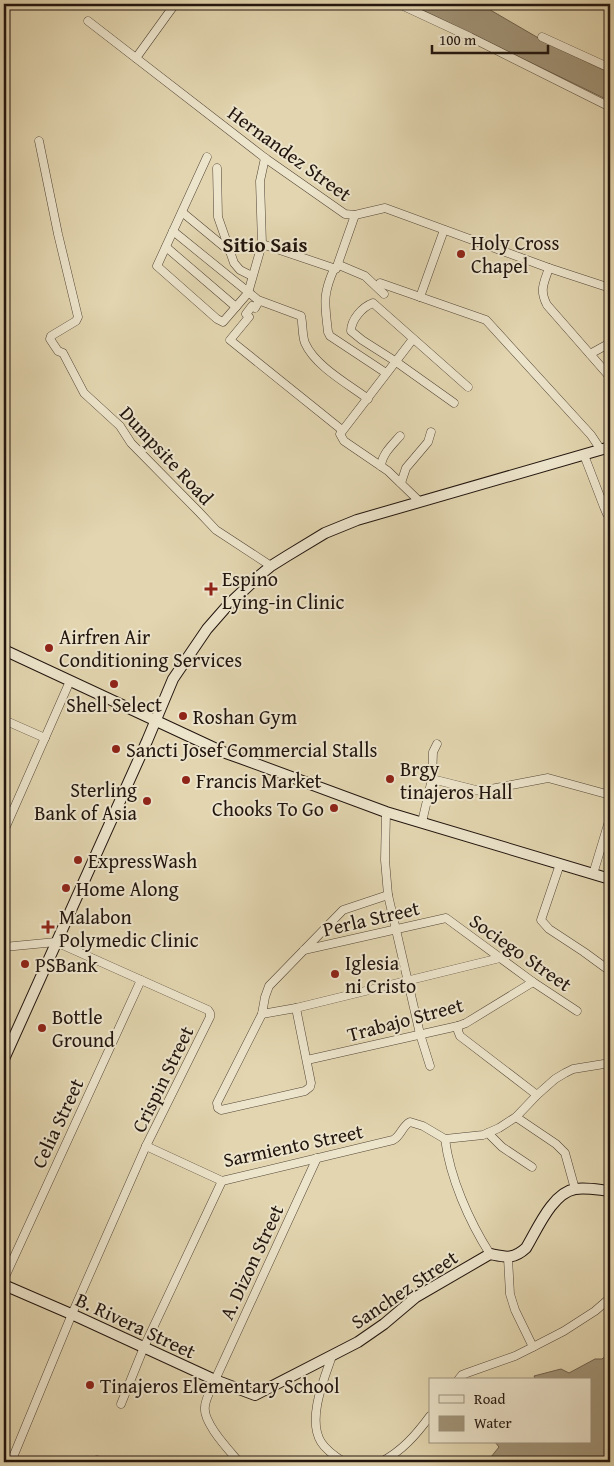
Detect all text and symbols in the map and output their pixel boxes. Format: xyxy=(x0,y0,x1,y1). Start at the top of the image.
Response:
scale bar xyxy=(432,22,548,54)
text: 100 m xyxy=(439,29,477,50)
street label: Hernandez Street xyxy=(222,98,358,208)
place label: Holy Cross Chapel xyxy=(471,228,559,280)
district label: Sitio Sais xyxy=(222,229,308,260)
marker: Holy Cross Chapel xyxy=(455,248,467,260)
street label: Dumpsite Road xyxy=(113,399,221,511)
place label: Espino Lying-in Clinic xyxy=(222,564,345,616)
marker: Espino Lying-in Clinic xyxy=(204,582,218,596)
place label: Airfren Air Conditioning Services xyxy=(59,622,242,674)
marker: Airfren Air Conditioning Services xyxy=(43,642,55,654)
marker: Shell Select xyxy=(108,678,120,690)
place label: Shell Select xyxy=(66,690,162,719)
place label: Roshan Gym xyxy=(193,702,298,731)
marker: Roshan Gym xyxy=(177,710,189,722)
place label: Sancti Josef Commercial Stalls xyxy=(126,735,378,764)
marker: Sancti Josef Commercial Stalls xyxy=(110,743,122,755)
place label: Brgy tinajeros Hall xyxy=(400,754,513,806)
place label: Francis Market xyxy=(196,766,322,795)
marker: Brgy tinajeros Hall xyxy=(384,773,396,785)
marker: Francis Market xyxy=(180,774,192,786)
place label: Sterling Bank of Asia xyxy=(34,775,138,827)
place label: Chooks To Go xyxy=(212,794,324,823)
marker: Sterling Bank of Asia xyxy=(141,795,153,807)
marker: Chooks To Go xyxy=(328,802,340,814)
place label: ExpressWash xyxy=(88,846,197,875)
marker: ExpressWash xyxy=(72,854,84,866)
place label: Home Along xyxy=(76,874,179,903)
marker: Home Along xyxy=(60,882,72,894)
street label: Perla Street xyxy=(320,893,422,943)
place label: Malabon Polymedic Clinic xyxy=(59,902,199,954)
street label: Sociego Street xyxy=(464,906,578,998)
marker: Malabon Polymedic Clinic xyxy=(41,920,55,934)
place label: Iglesia ni Cristo xyxy=(345,948,416,1000)
place label: PSBank xyxy=(35,950,99,979)
marker: PSBank xyxy=(19,958,31,970)
marker: Iglesia ni Cristo xyxy=(329,968,341,980)
street label: Trabajo Street xyxy=(344,990,466,1048)
place label: Bottle Ground xyxy=(52,1002,115,1054)
street label: Crispin Street xyxy=(124,1021,200,1137)
marker: Bottle Ground xyxy=(36,1022,48,1034)
street label: Celia Street xyxy=(24,1073,90,1173)
street label: Sarmiento Street xyxy=(220,1116,366,1174)
street label: A. Dizon Street xyxy=(212,1200,290,1324)
street label: Sanchez Street xyxy=(345,1242,463,1336)
street label: B. Rivera Street xyxy=(71,1285,201,1365)
place label: Tinajeros Elementary School xyxy=(100,1371,340,1400)
legend xyxy=(429,1378,592,1444)
marker: Tinajeros Elementary School xyxy=(84,1379,96,1391)
text: Road xyxy=(474,1388,505,1409)
text: Water xyxy=(474,1412,512,1433)

